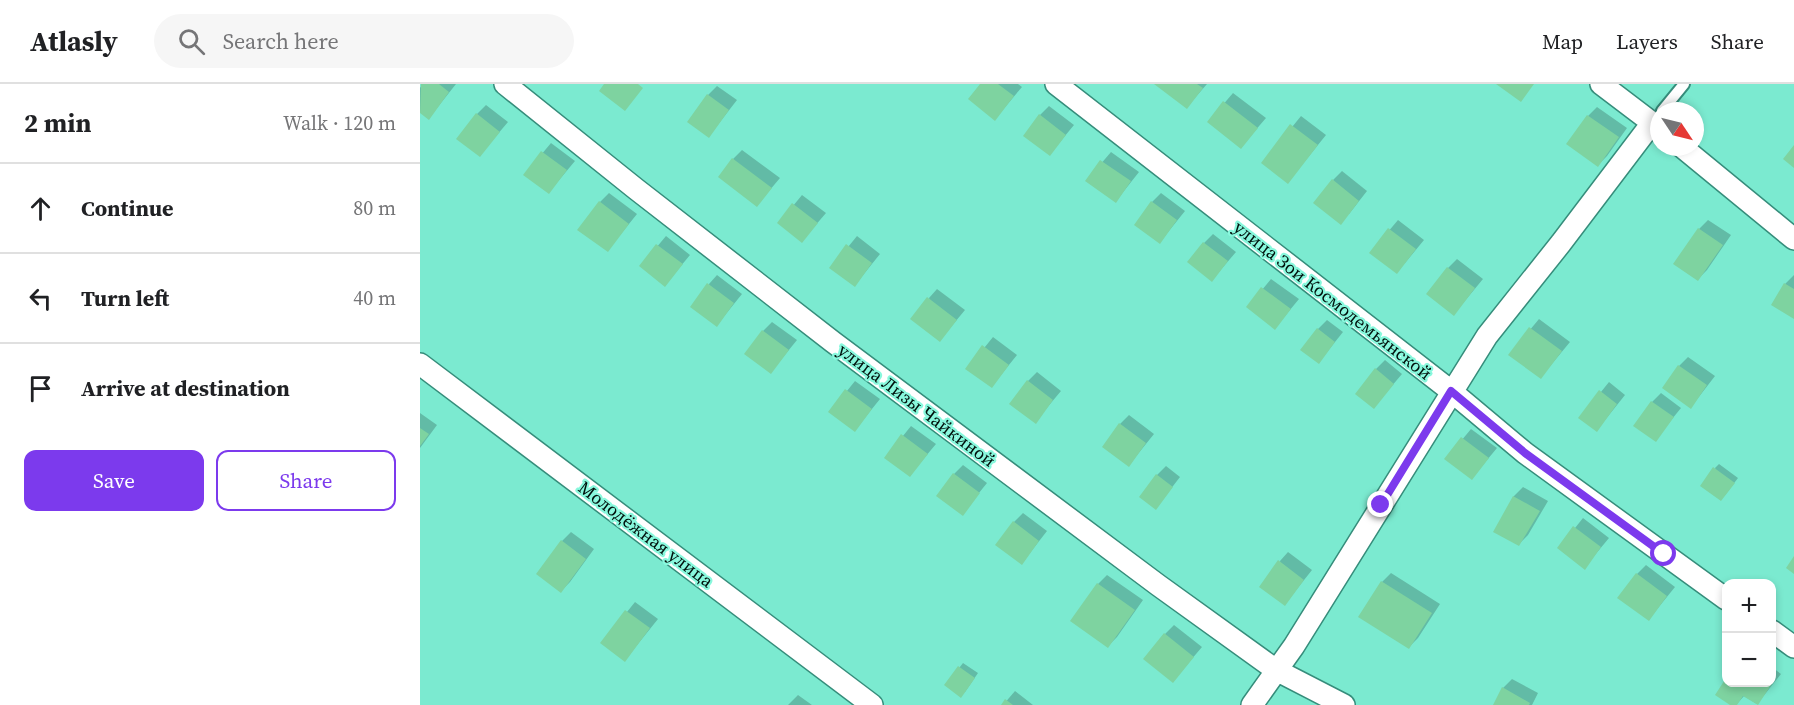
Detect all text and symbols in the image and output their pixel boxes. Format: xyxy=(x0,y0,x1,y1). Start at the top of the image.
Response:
search box xyxy=(154,14,574,68)
text: Atlasly xyxy=(30,22,118,60)
icon: search xyxy=(175,25,208,58)
text: Search here xyxy=(223,26,339,56)
text: Map xyxy=(1542,27,1583,56)
text: Layers xyxy=(1616,27,1678,56)
text: Share xyxy=(1711,27,1764,56)
north arrow xyxy=(1650,102,1704,156)
text: 2 min xyxy=(24,105,91,141)
text: Walk · 120 m xyxy=(283,109,396,137)
icon: ahead xyxy=(24,192,57,225)
text: Continue xyxy=(81,193,174,223)
text: 80 m xyxy=(353,194,396,222)
street label: улица Зои Космодемьянской xyxy=(1229,215,1437,385)
icon: left xyxy=(24,282,57,315)
text: Turn left xyxy=(81,283,169,313)
text: 40 m xyxy=(353,284,396,312)
street label: улица Лизы Чайкиной xyxy=(833,337,1001,473)
icon: arrive xyxy=(24,372,57,405)
text: Arrive at destination xyxy=(81,373,290,403)
button: Save xyxy=(24,450,204,511)
button: Share xyxy=(216,450,396,511)
street label: Молодёжная улица xyxy=(573,475,719,594)
route end xyxy=(1367,491,1393,517)
route start xyxy=(1650,540,1676,566)
map controls xyxy=(1722,579,1776,687)
button: + xyxy=(1722,579,1776,633)
button: − xyxy=(1722,633,1776,687)

